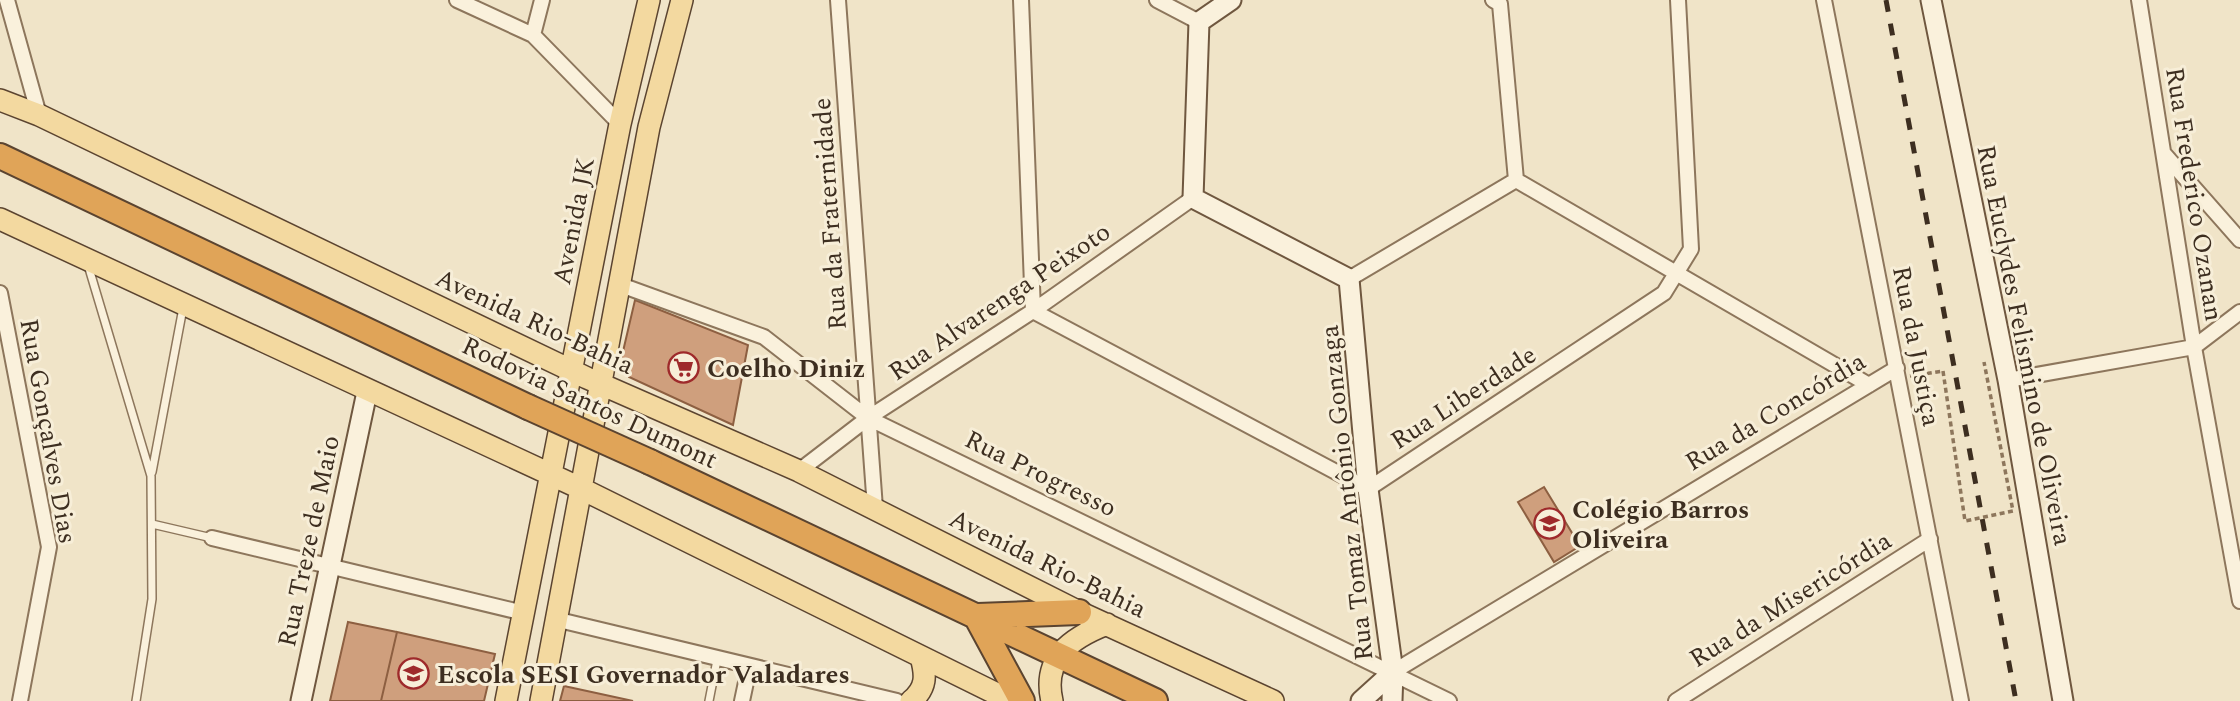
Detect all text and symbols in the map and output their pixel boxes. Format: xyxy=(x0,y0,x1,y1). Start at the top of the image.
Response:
street label: Rua Frederico Ozanan xyxy=(2154,64,2234,324)
street label: Rua da Fraternidade xyxy=(802,96,858,331)
street label: Rua Euclydes Felismino de Oliveira xyxy=(1965,141,2083,549)
street label: Avenida JK xyxy=(542,154,606,288)
street label: Rua Alvarenga Peixoto xyxy=(880,212,1119,391)
street label: Avenida Rio-Bahia xyxy=(429,258,641,386)
street label: Rua da Justiça xyxy=(1881,263,1951,430)
street label: Rua Gonçalves Dias xyxy=(9,316,87,547)
street label: Rua Tomaz Antônio Gonzaga xyxy=(1309,323,1385,663)
street label: Rodovia Santos Dumont xyxy=(455,326,724,480)
street label: Rua Liberdade xyxy=(1382,335,1545,460)
street label: Rua da Concórdia xyxy=(1677,342,1874,482)
place label: Coelho Diniz xyxy=(707,349,865,389)
supermarket icon: Coelho Diniz xyxy=(667,351,701,385)
street label: Rua Progresso xyxy=(958,420,1123,528)
street label: Rua Treze de Maio xyxy=(267,432,351,651)
place label: Colégio Barros Oliveira xyxy=(1572,490,1749,560)
street label: Avenida Rio-Bahia xyxy=(942,499,1153,629)
school or university icon: Colégio Barros Oliveira xyxy=(1532,507,1566,541)
street label: Rua da Misericórdia xyxy=(1681,521,1900,678)
place label: Escola SESI Governador Valadares xyxy=(437,655,850,695)
school or university icon: Escola SESI Governador Valadares xyxy=(397,657,431,691)

